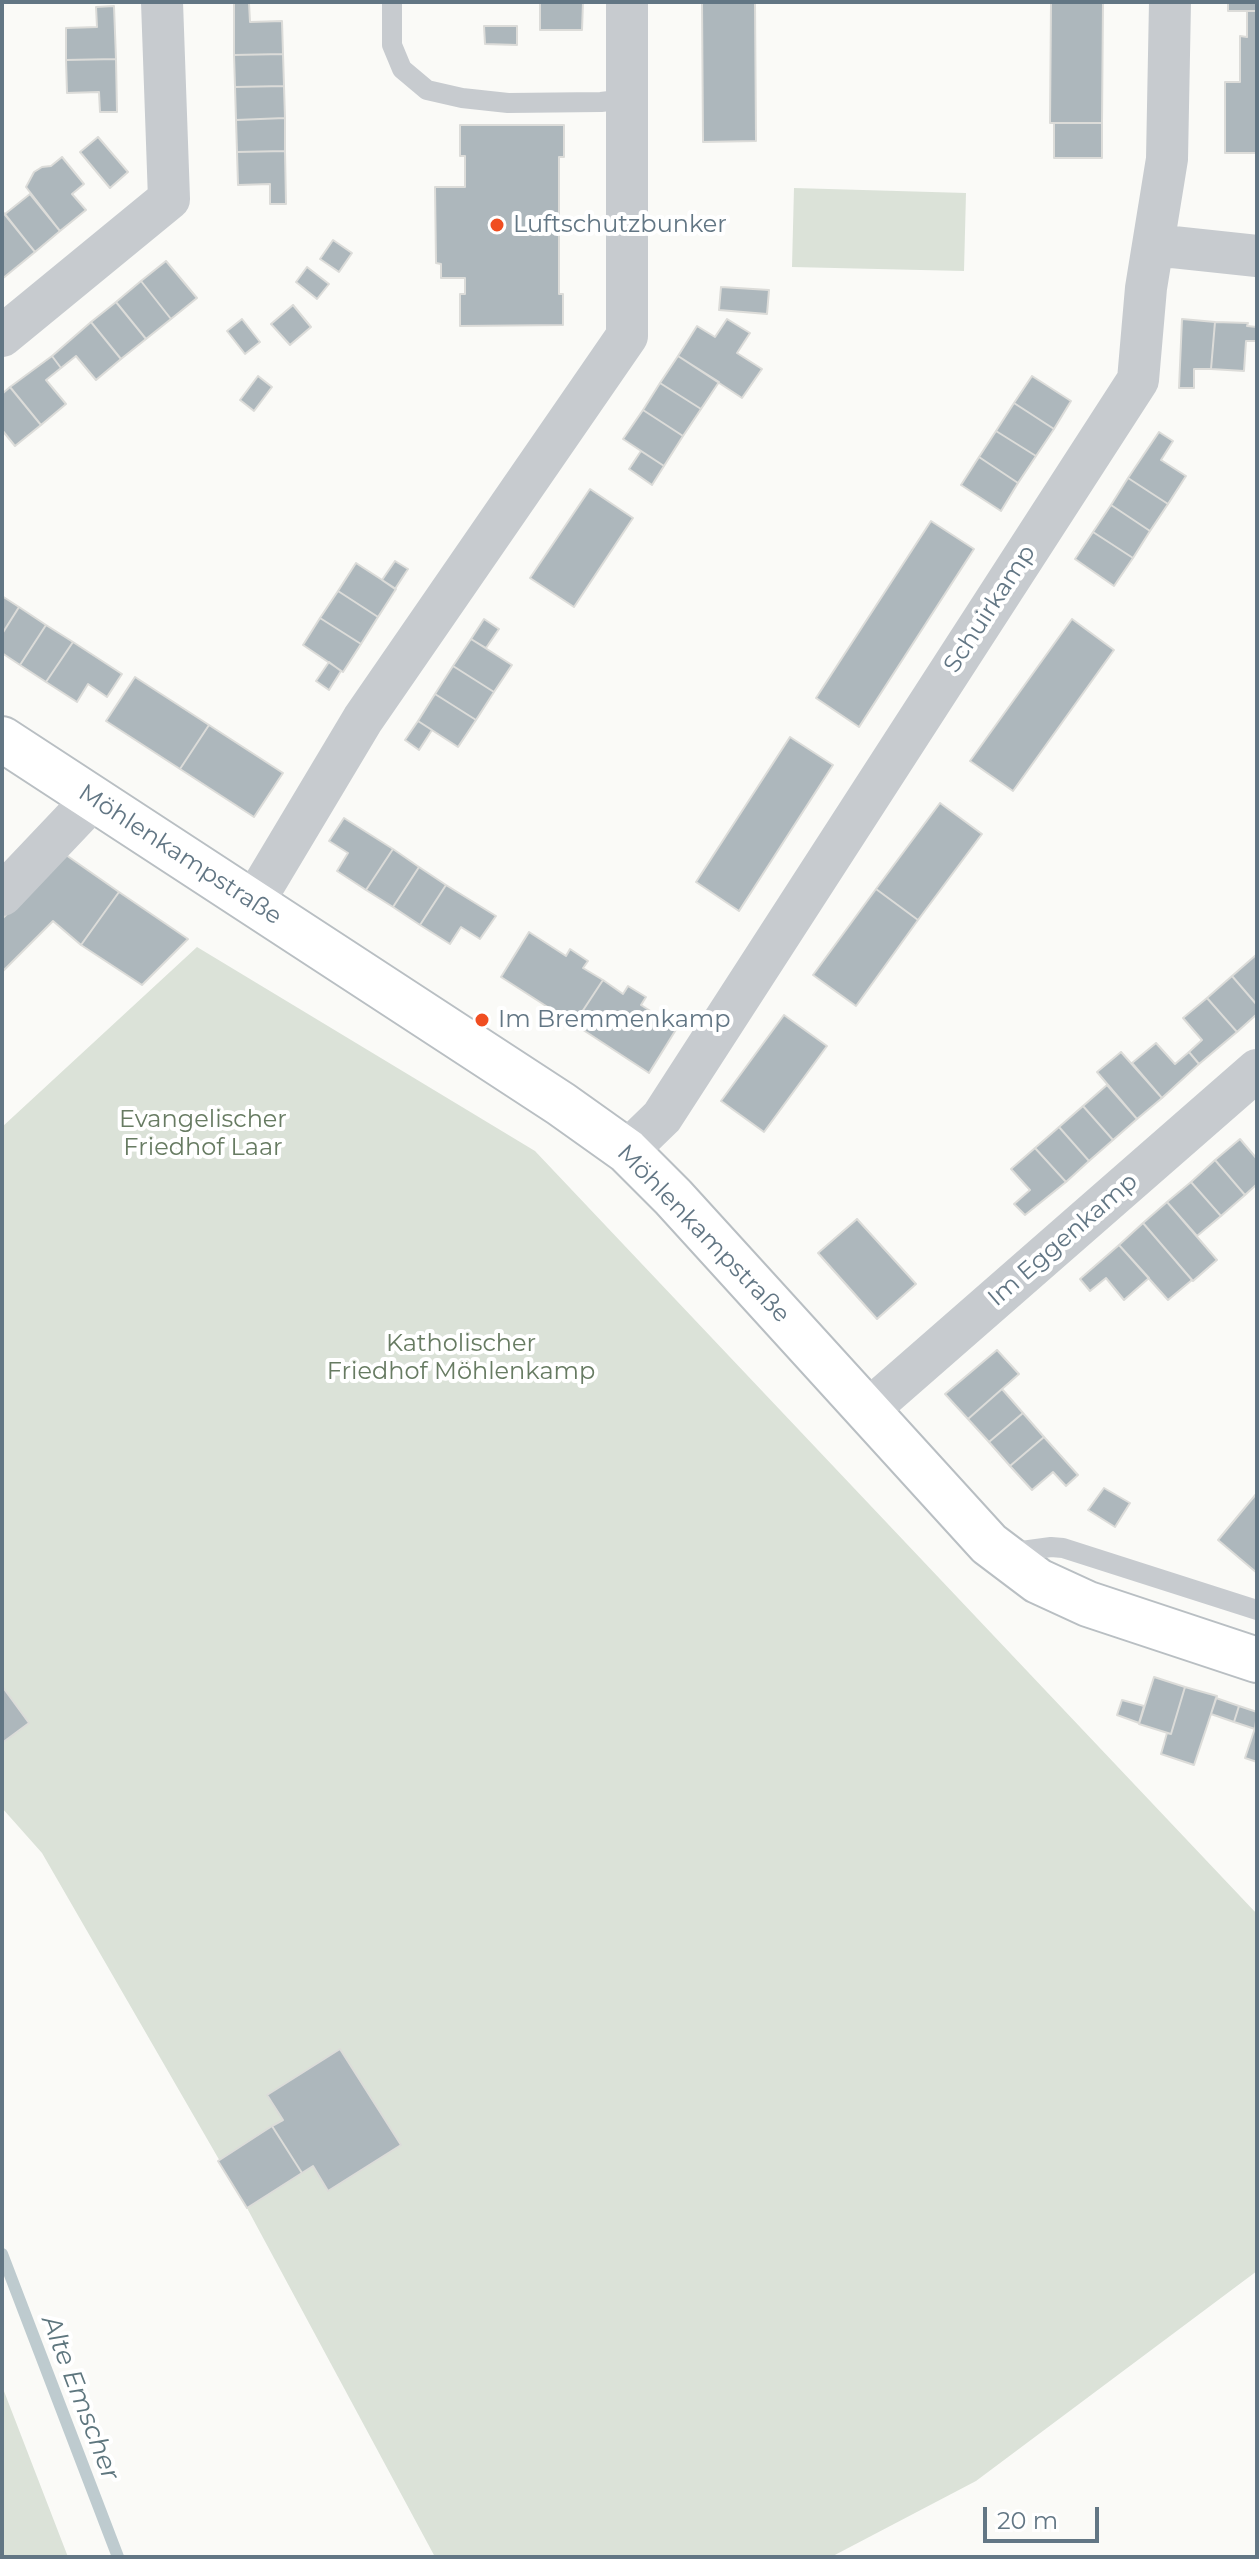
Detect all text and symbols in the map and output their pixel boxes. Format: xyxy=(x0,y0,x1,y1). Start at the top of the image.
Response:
place label: Luftschutzbunker xyxy=(513,211,727,239)
marker: Luftschutzbunker xyxy=(488,216,506,234)
street label: Schuirkamp xyxy=(938,540,1042,678)
street label: Möhlenkampstraße xyxy=(73,779,287,931)
place label: Im Bremmenkamp xyxy=(498,1006,731,1034)
marker: Im Bremmenkamp xyxy=(473,1011,491,1029)
park label: Evangelischer Friedhof Laar xyxy=(119,1106,287,1162)
street label: Möhlenkampstraße xyxy=(611,1139,795,1329)
street label: Im Eggenkamp xyxy=(982,1167,1144,1313)
park label: Katholischer Friedhof Möhlenkamp xyxy=(327,1330,595,1386)
water label: Alte Emscher xyxy=(34,2311,126,2485)
scale bar xyxy=(987,2491,1103,2541)
text: 20 m xyxy=(997,2506,1058,2535)

